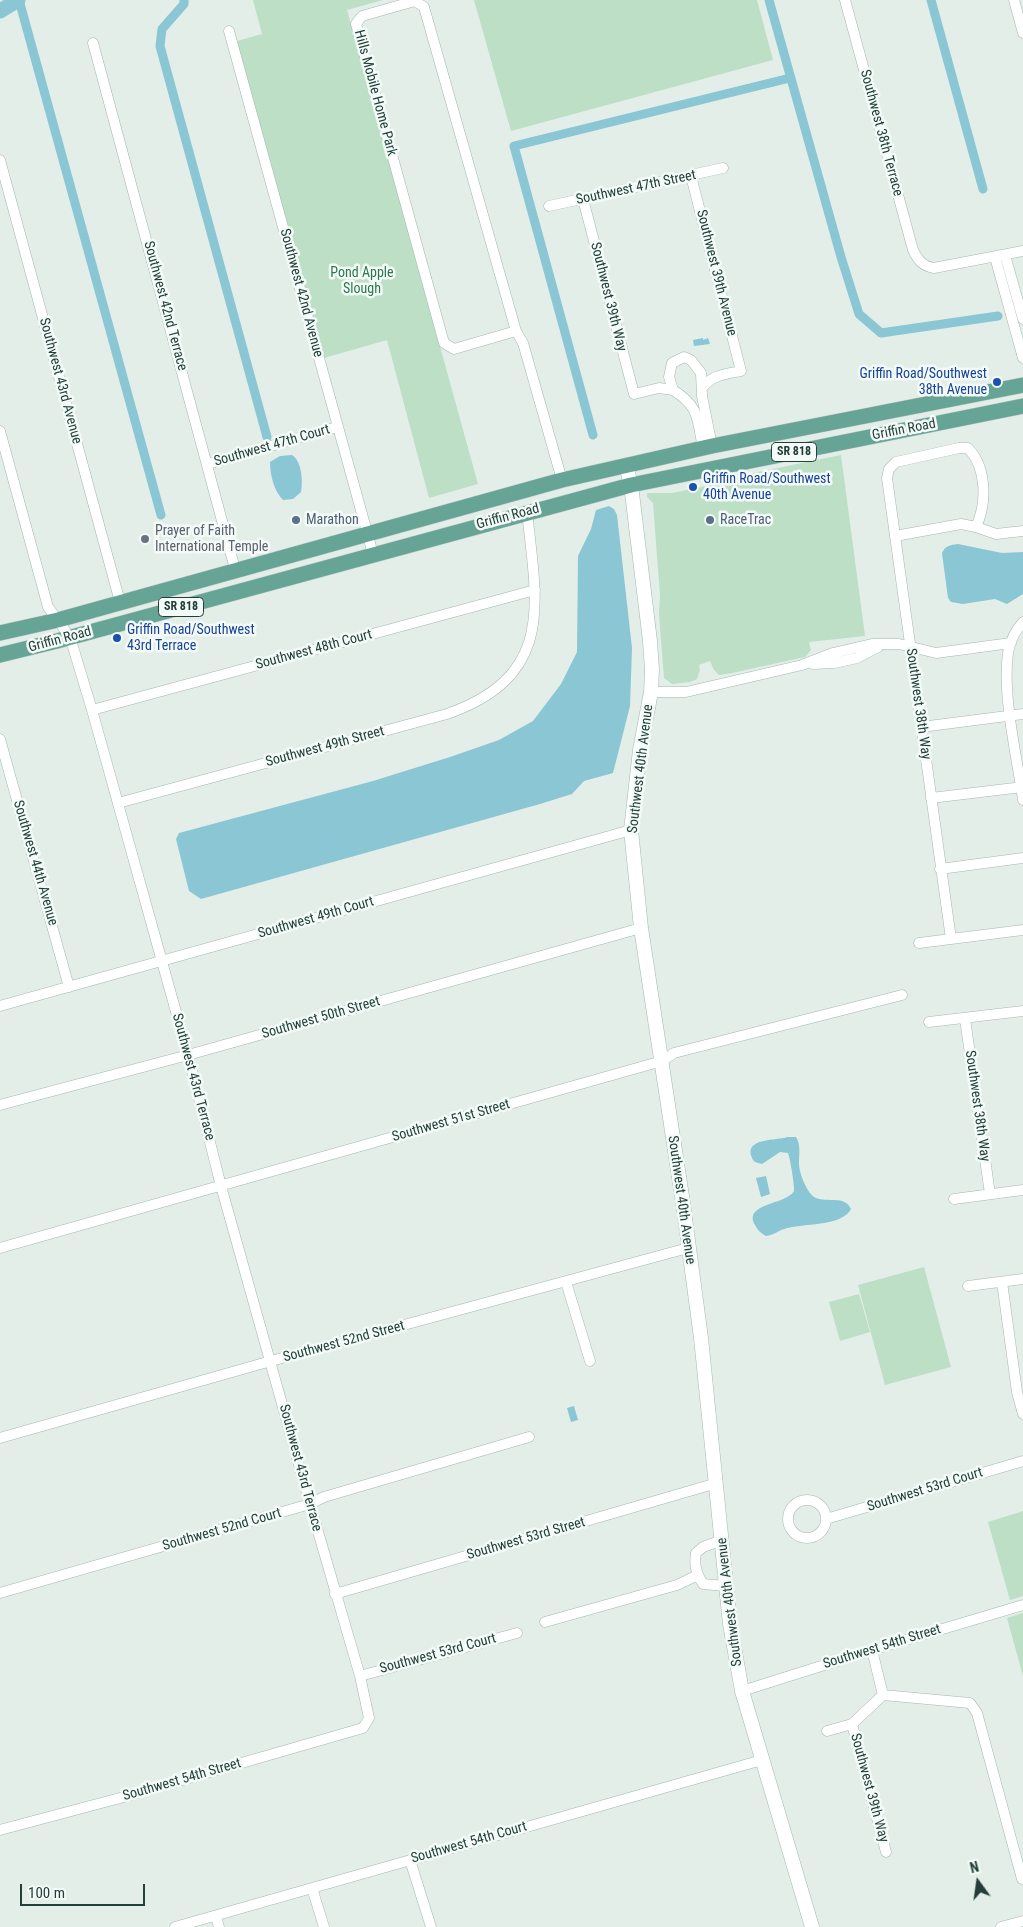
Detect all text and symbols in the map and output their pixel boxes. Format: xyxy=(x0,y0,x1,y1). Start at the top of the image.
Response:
street label: Hills Mobile Home Park xyxy=(350,28,400,158)
street label: Southwest 38th Terrace xyxy=(856,68,906,198)
street label: Southwest 47th Street xyxy=(575,167,697,209)
street label: Southwest 39th Avenue xyxy=(692,208,740,338)
street label: Southwest 42nd Avenue xyxy=(276,227,326,359)
street label: Southwest 42nd Terrace xyxy=(140,239,190,373)
street label: Southwest 39th Way xyxy=(586,241,630,353)
park label: Pond Apple Slough xyxy=(330,265,394,298)
street label: Southwest 43rd Avenue xyxy=(35,316,85,446)
place label: Griffin Road/Southwest 38th Avenue xyxy=(859,366,987,398)
marker: Griffin Road/Southwest 38th Avenue xyxy=(991,376,1003,388)
street label: Griffin Road xyxy=(871,416,937,444)
street label: Southwest 47th Court xyxy=(212,421,332,471)
road number: SR 818 xyxy=(772,442,816,462)
place label: Griffin Road/Southwest 40th Avenue xyxy=(703,471,831,504)
marker: Griffin Road/Southwest 40th Avenue xyxy=(687,481,699,493)
street label: Griffin Road xyxy=(475,501,541,533)
place label: Marathon xyxy=(306,512,359,528)
place label: RaceTrac xyxy=(720,512,771,528)
marker: Marathon xyxy=(290,514,302,526)
marker: RaceTrac xyxy=(704,514,716,526)
place label: Prayer of Faith International Temple xyxy=(155,523,268,556)
marker: Prayer of Faith International Temple xyxy=(139,533,151,545)
road number: SR 818 xyxy=(158,598,204,616)
place label: Griffin Road/Southwest 43rd Terrace xyxy=(127,622,255,654)
street label: Griffin Road xyxy=(27,624,93,656)
street label: Southwest 48th Court xyxy=(254,626,374,674)
marker: Griffin Road/Southwest 43rd Terrace xyxy=(111,632,123,644)
street label: Southwest 38th Way xyxy=(902,647,934,761)
street label: Southwest 40th Avenue xyxy=(625,704,657,834)
street label: Southwest 49th Street xyxy=(264,723,386,771)
street label: Southwest 44th Avenue xyxy=(9,798,61,928)
street label: Southwest 49th Court xyxy=(256,893,376,943)
street label: Southwest 50th Street xyxy=(260,993,382,1043)
street label: Southwest 43rd Terrace xyxy=(168,1012,218,1142)
street label: Southwest 38th Way xyxy=(961,1049,993,1163)
street label: Southwest 51st Street xyxy=(390,1096,512,1146)
street label: Southwest 40th Avenue xyxy=(664,1135,698,1265)
street label: Southwest 52nd Street xyxy=(281,1318,407,1366)
street label: Southwest 43rd Terrace xyxy=(275,1403,325,1533)
street label: Southwest 53rd Court xyxy=(865,1464,985,1516)
street label: Southwest 52nd Court xyxy=(161,1505,283,1555)
street label: Southwest 53rd Street xyxy=(465,1514,587,1564)
street label: Southwest 40th Avenue xyxy=(714,1537,746,1667)
street label: Southwest 54th Street xyxy=(821,1621,943,1673)
street label: Southwest 53rd Court xyxy=(378,1630,498,1678)
street label: Southwest 39th Way xyxy=(846,1732,892,1844)
street label: Southwest 54th Street xyxy=(121,1755,243,1805)
street label: Southwest 54th Court xyxy=(409,1818,529,1868)
north arrow xyxy=(953,1857,1003,1907)
text: N xyxy=(968,1859,980,1876)
scale bar xyxy=(22,1874,148,1906)
text: 100 m xyxy=(28,1884,65,1902)

